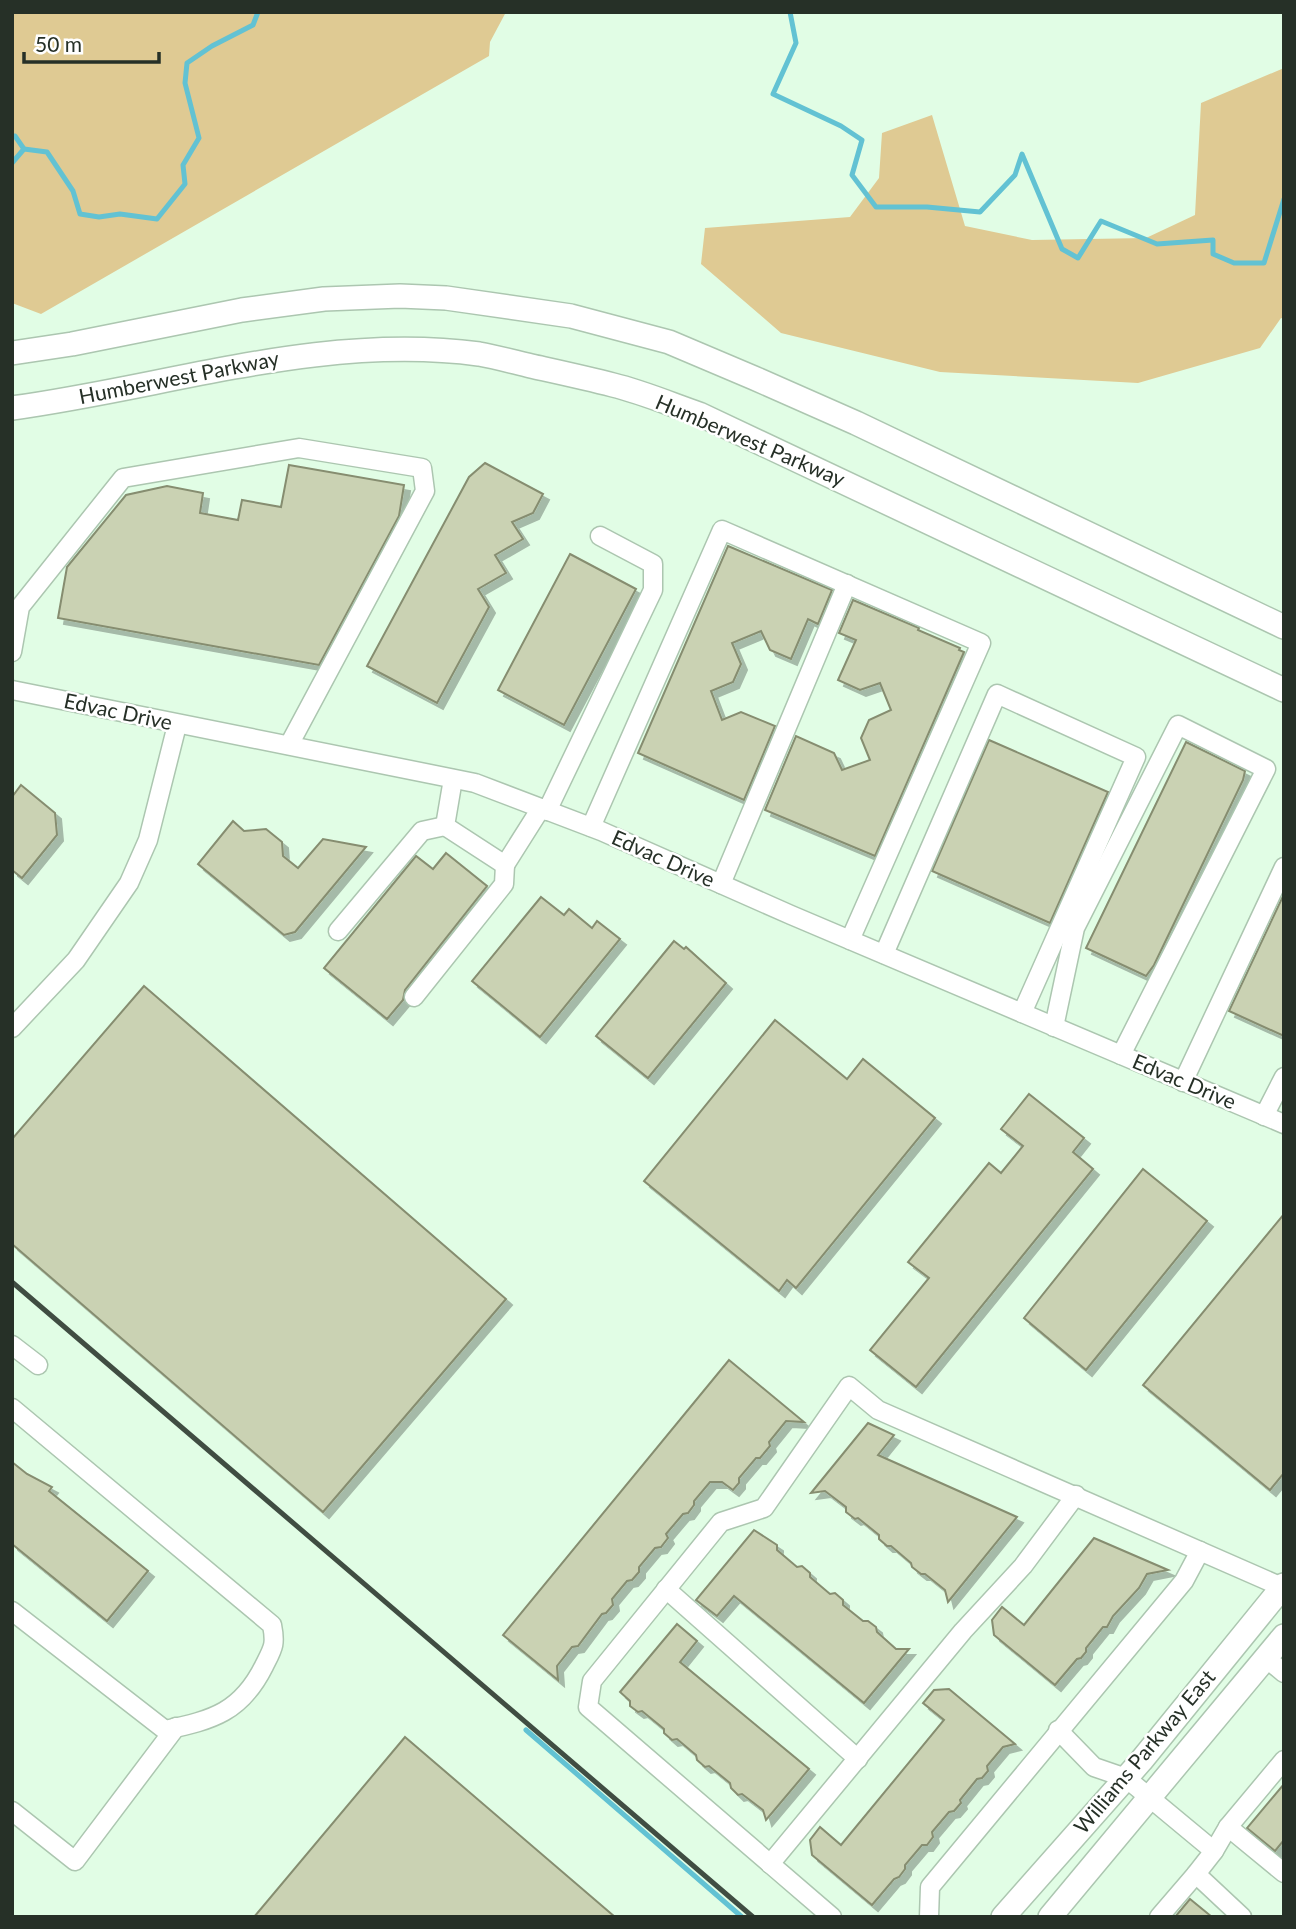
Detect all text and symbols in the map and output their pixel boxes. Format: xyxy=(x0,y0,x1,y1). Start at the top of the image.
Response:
scale bar xyxy=(24,21,159,65)
text: 50 m xyxy=(35,31,82,56)
street label: Humberwest Parkway xyxy=(77,345,281,408)
street label: Humberwest Parkway xyxy=(652,388,849,491)
street label: Edvac Drive xyxy=(62,687,175,734)
street label: Edvac Drive xyxy=(608,824,719,891)
street label: Edvac Drive xyxy=(1129,1048,1240,1114)
street label: Williams Parkway East xyxy=(1068,1664,1220,1838)

